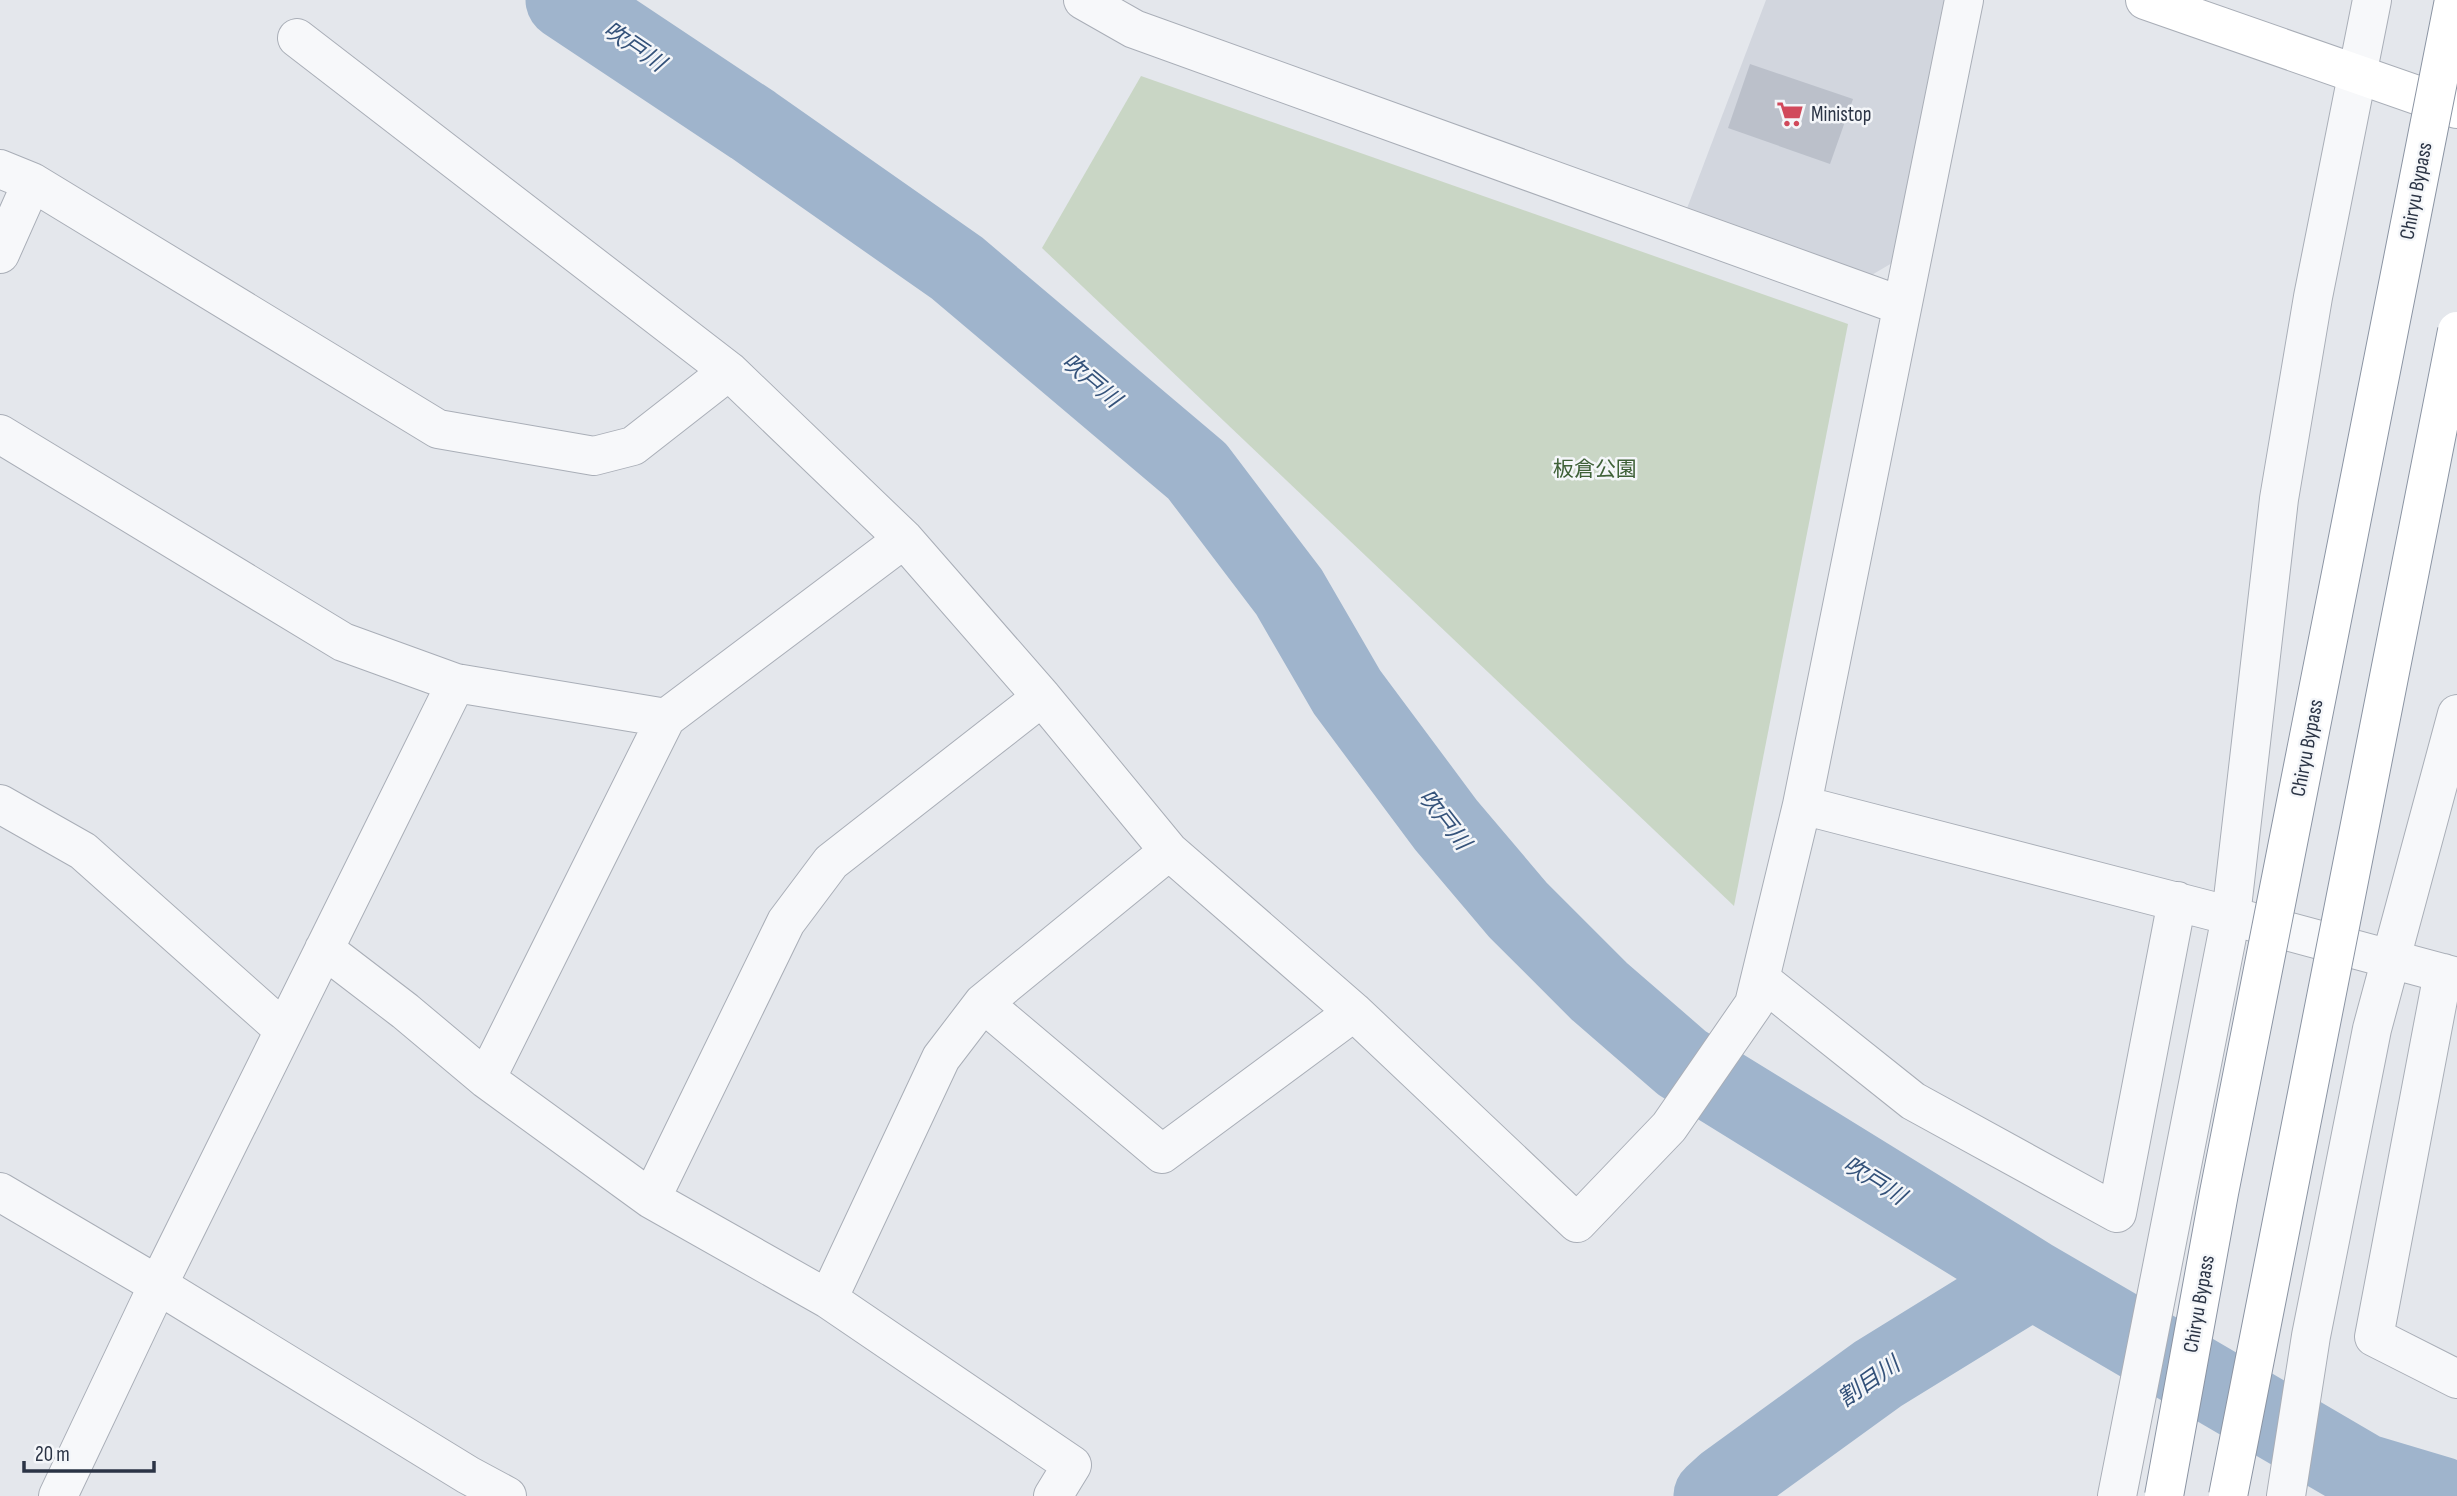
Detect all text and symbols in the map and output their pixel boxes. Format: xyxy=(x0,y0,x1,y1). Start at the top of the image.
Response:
water label: 吹戸川 xyxy=(598,16,673,80)
supermarket icon: Ministop xyxy=(1775,99,1805,129)
place label: Ministop xyxy=(1811,102,1871,127)
street label: Chiryu Bypass xyxy=(2394,140,2438,242)
water label: 吹戸川 xyxy=(1056,348,1129,416)
park label: 板倉公園 xyxy=(1553,457,1637,482)
street label: Chiryu Bypass xyxy=(2285,697,2329,799)
water label: 吹戸川 xyxy=(1412,784,1478,858)
water label: 吹戸川 xyxy=(1837,1151,1913,1213)
street label: Chiryu Bypass xyxy=(2178,1253,2220,1355)
water label: 割目川 xyxy=(1833,1349,1908,1413)
scale bar xyxy=(24,1430,154,1474)
text: 20 m xyxy=(35,1442,70,1467)

